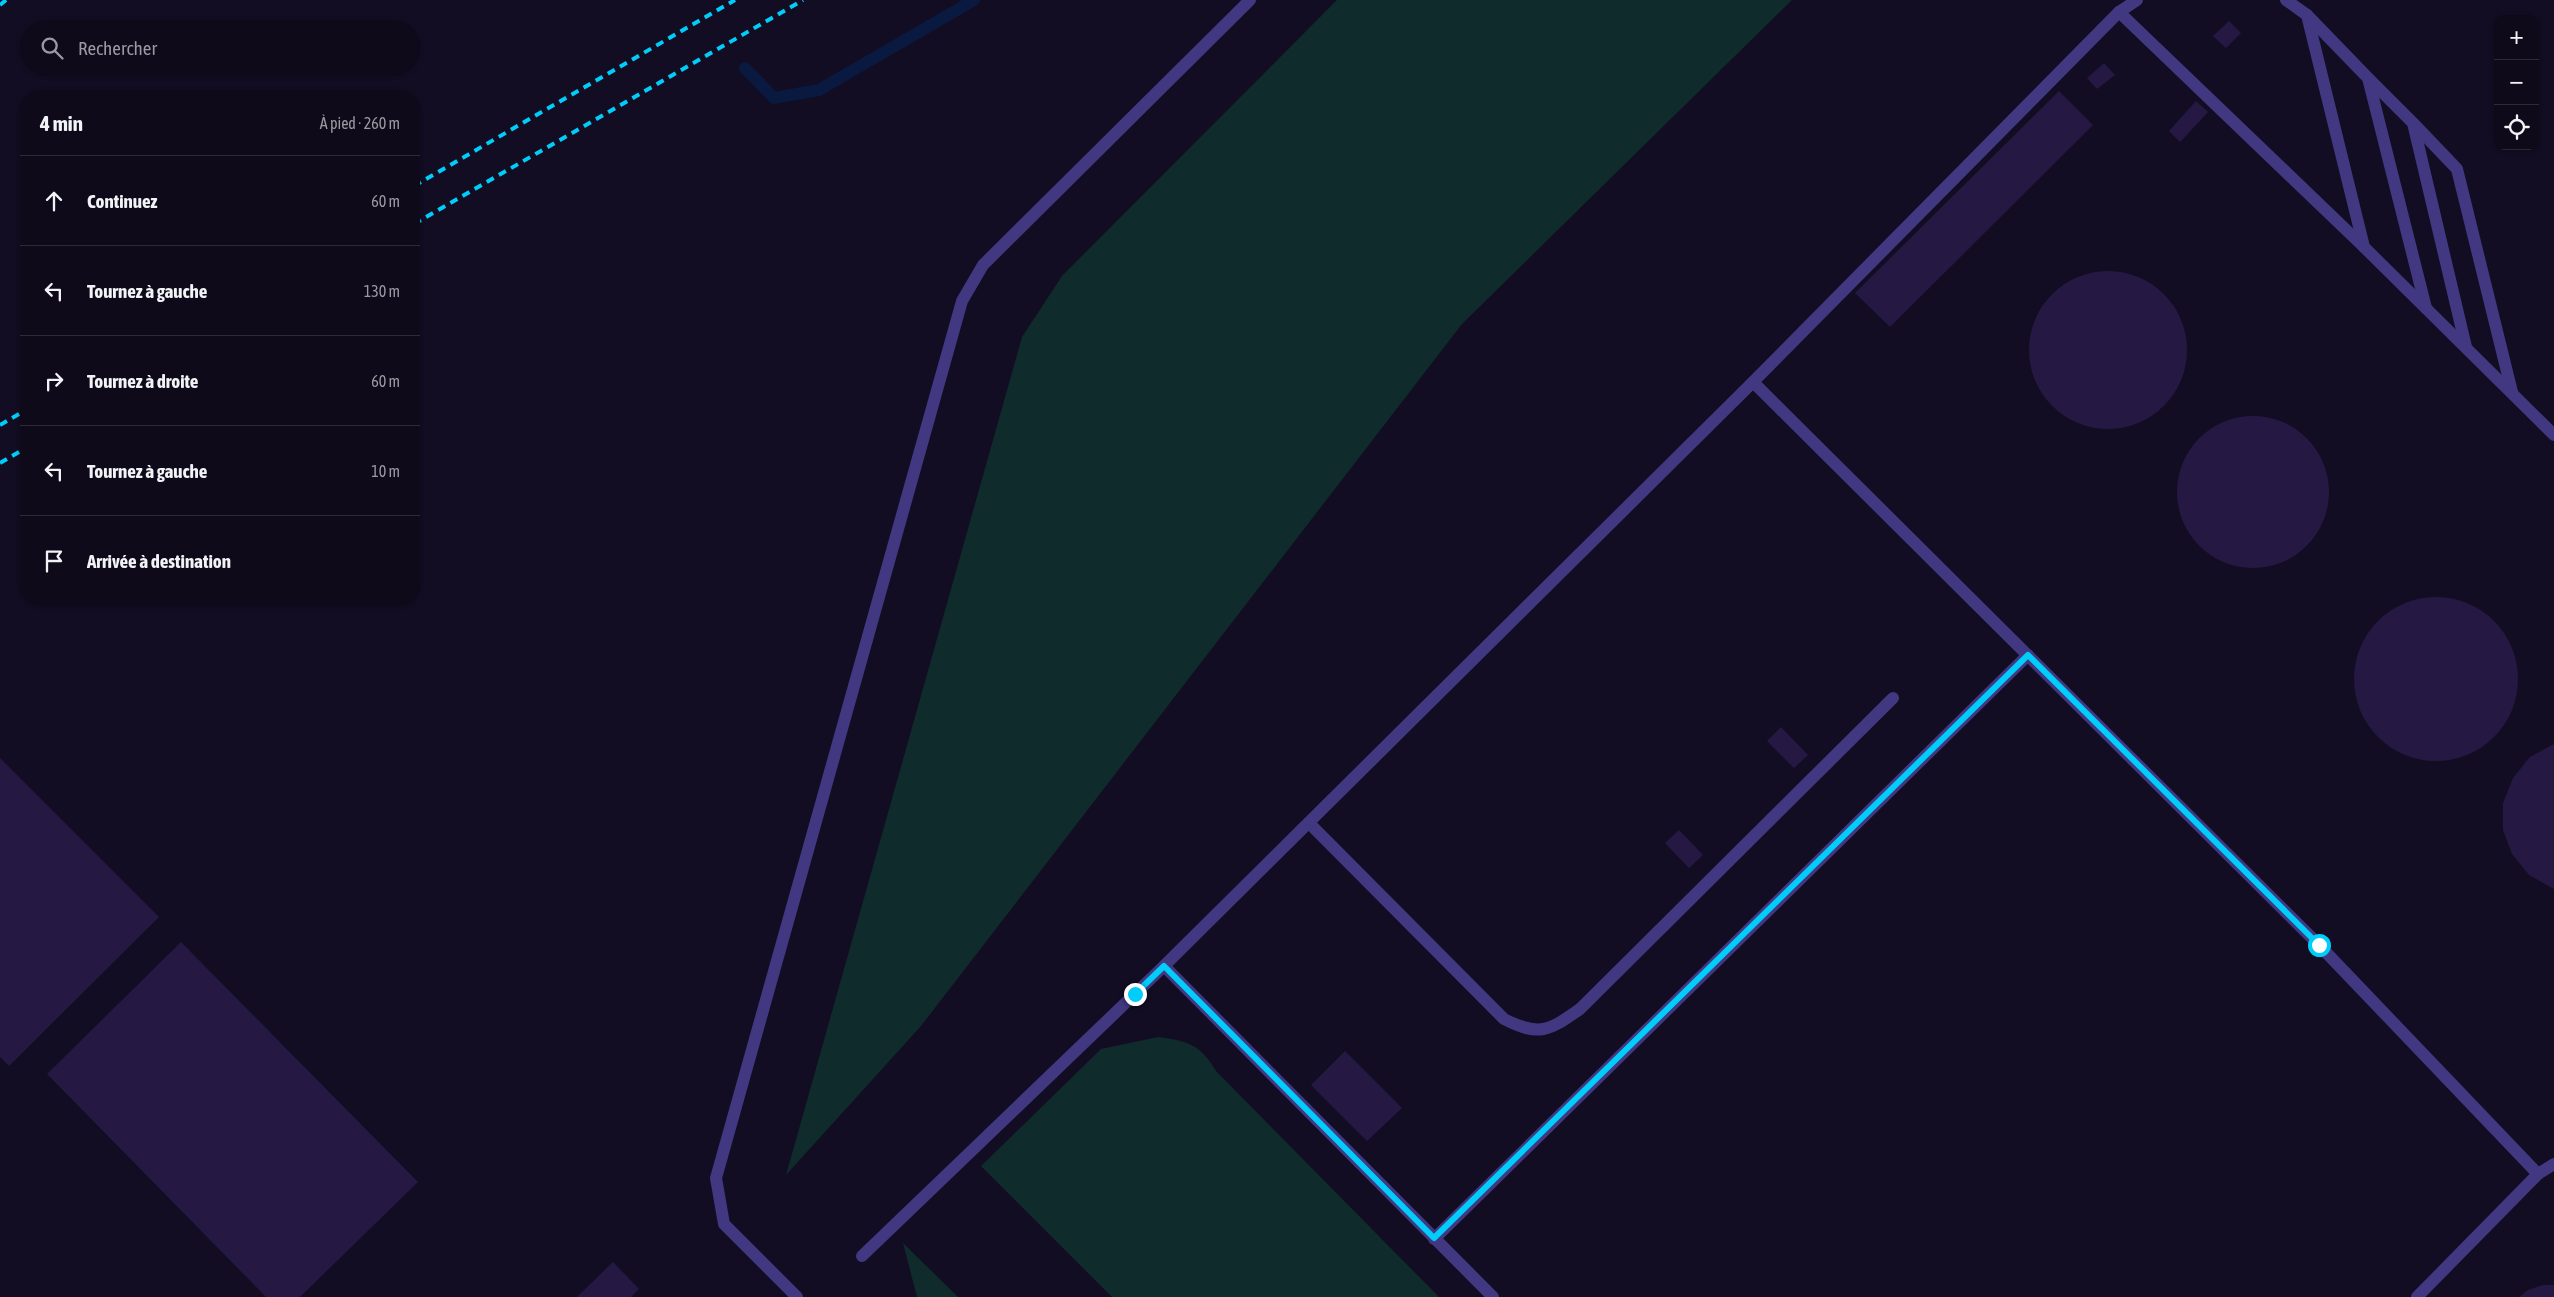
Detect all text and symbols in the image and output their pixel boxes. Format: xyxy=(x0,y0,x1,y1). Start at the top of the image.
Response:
map controls xyxy=(2494,15,2539,150)
button: + xyxy=(2494,15,2539,60)
search box xyxy=(20,20,420,75)
icon: search xyxy=(38,34,66,62)
text: Rechercher xyxy=(78,37,157,59)
button: − xyxy=(2494,60,2539,105)
button: locate xyxy=(2494,105,2539,150)
text: 4 min xyxy=(40,111,83,135)
text: À pied · 260 m xyxy=(320,114,400,132)
icon: ahead xyxy=(40,187,68,215)
text: Continuez xyxy=(87,190,157,212)
text: 60 m xyxy=(371,192,400,210)
icon: left xyxy=(40,277,68,305)
text: Tournez à gauche xyxy=(87,280,207,302)
text: 130 m xyxy=(364,282,400,300)
icon: right xyxy=(40,367,68,395)
text: Tournez à droite xyxy=(87,370,198,392)
text: 60 m xyxy=(371,372,400,390)
icon: left xyxy=(40,457,68,485)
text: Tournez à gauche xyxy=(87,460,207,482)
text: 10 m xyxy=(371,462,400,480)
icon: arrive xyxy=(40,547,68,575)
text: Arrivée à destination xyxy=(87,550,231,572)
route start xyxy=(2308,934,2331,957)
route end xyxy=(1124,983,1147,1006)

